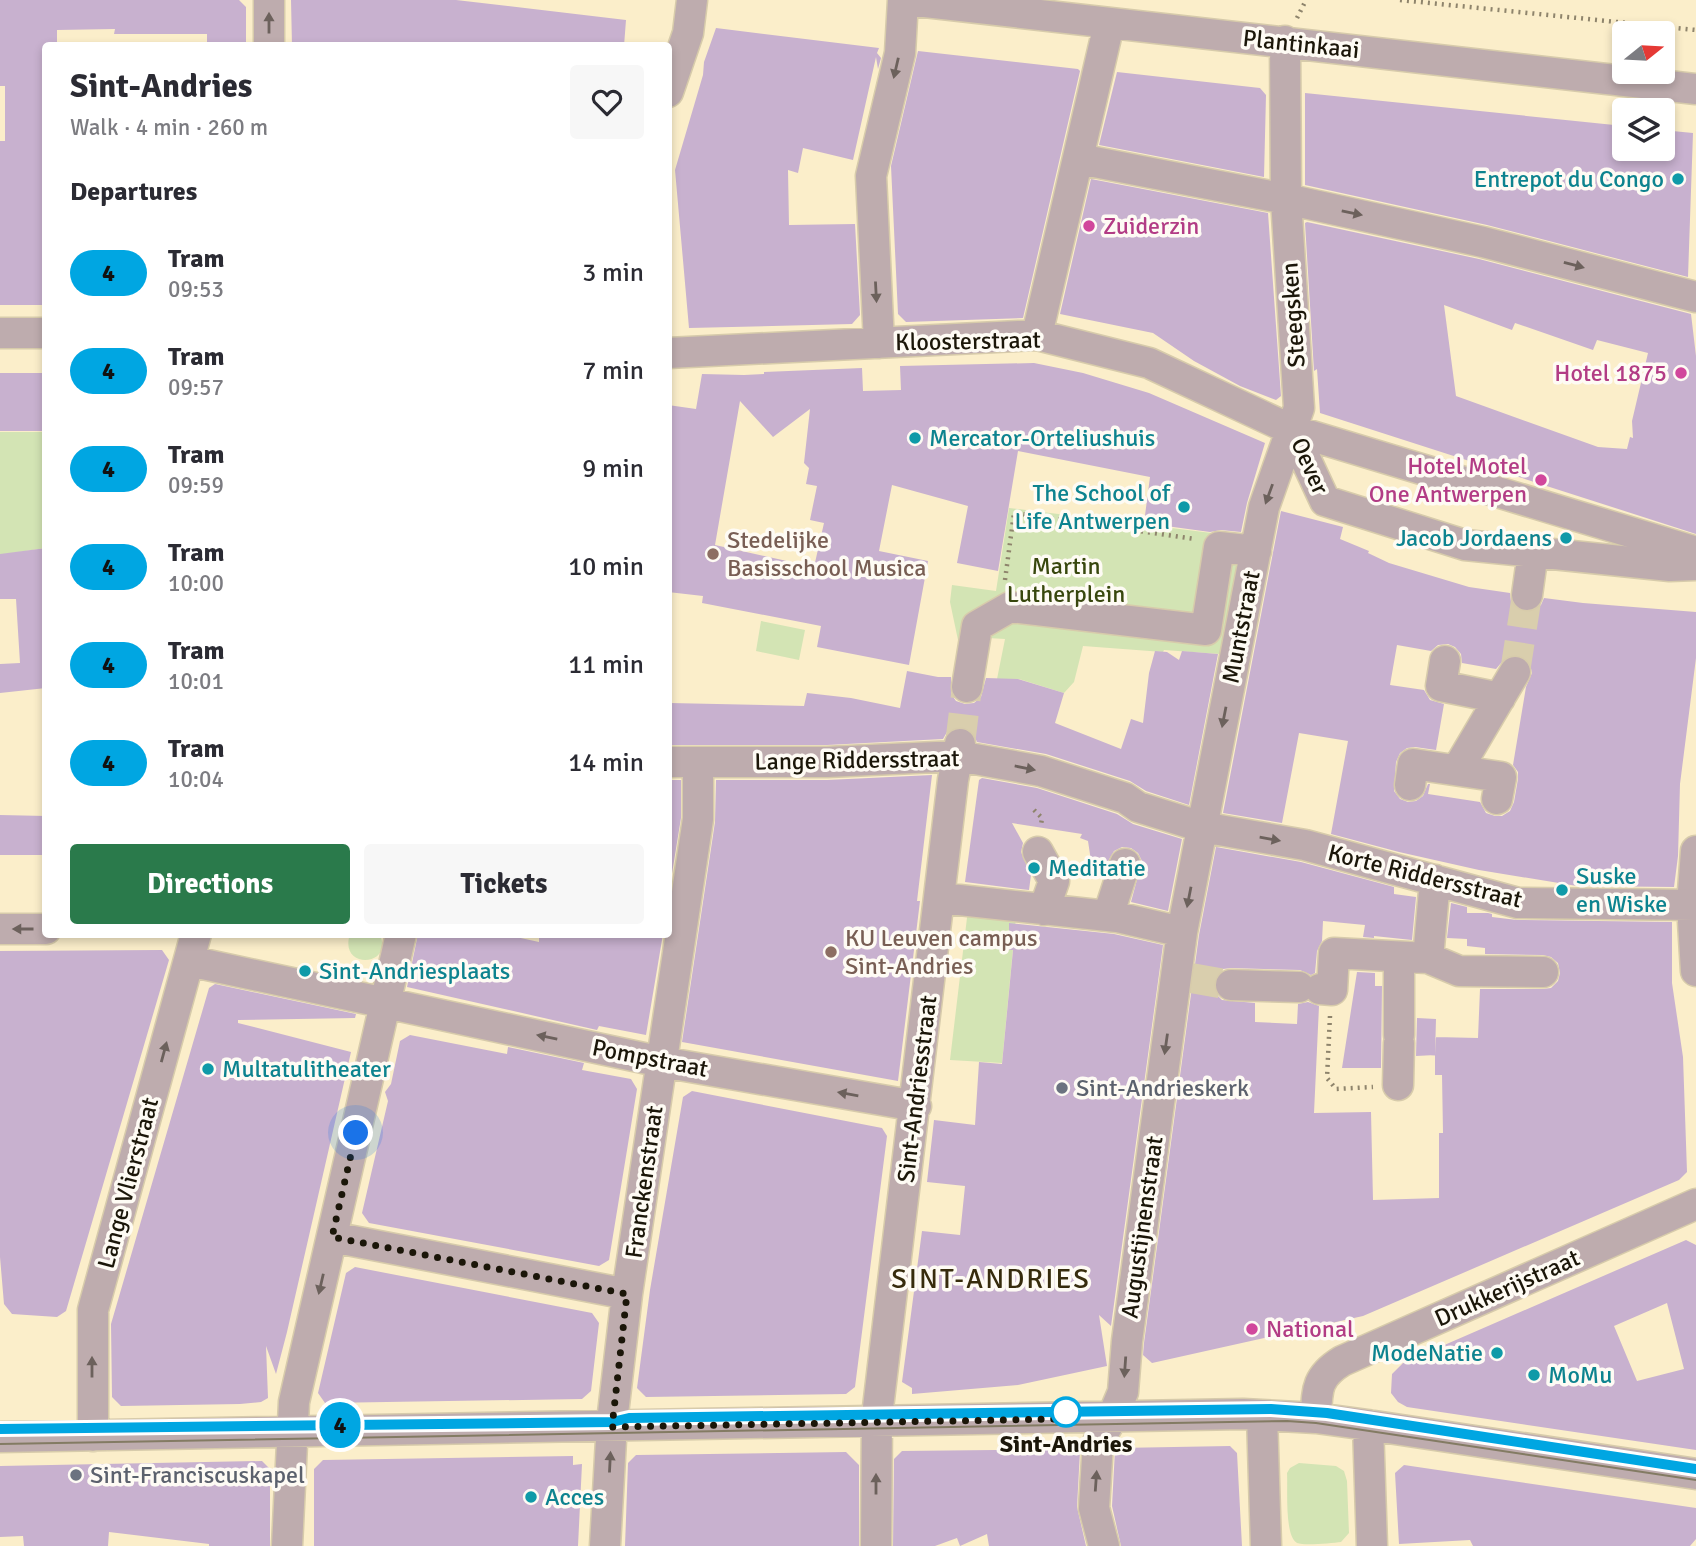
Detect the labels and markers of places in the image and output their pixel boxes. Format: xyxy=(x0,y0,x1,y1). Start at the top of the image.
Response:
place label: Entrepot du Congo xyxy=(1474,164,1664,194)
marker: Entrepot du Congo xyxy=(1670,171,1686,187)
place label: Zuiderzin xyxy=(1103,211,1199,241)
marker: Zuiderzin xyxy=(1081,218,1097,234)
place label: Hotel 1875 xyxy=(1554,358,1667,388)
marker: Hotel 1875 xyxy=(1673,365,1689,381)
place label: Mercator-Orteliushuis xyxy=(929,423,1155,453)
marker: Mercator-Orteliushuis xyxy=(907,430,923,446)
place label: Hotel Motel One Antwerpen xyxy=(1369,451,1527,509)
marker: Hotel Motel One Antwerpen xyxy=(1533,472,1549,488)
place label: The School of Life Antwerpen xyxy=(1014,478,1171,536)
marker: The School of Life Antwerpen xyxy=(1176,499,1192,515)
place label: Jacob Jordaens xyxy=(1396,523,1552,553)
place label: Stedelijke Basisschool Musica xyxy=(727,525,926,583)
marker: Jacob Jordaens xyxy=(1558,530,1574,546)
marker: Stedelijke Basisschool Musica xyxy=(705,546,721,562)
place label: Meditatie xyxy=(1048,853,1146,883)
marker: Meditatie xyxy=(1026,860,1042,876)
place label: Suske en Wiske xyxy=(1576,861,1667,919)
marker: Suske en Wiske xyxy=(1554,882,1570,898)
place label: KU Leuven campus Sint-Andries xyxy=(845,923,1037,981)
marker: KU Leuven campus Sint-Andries xyxy=(823,944,839,960)
place label: Sint-Andriesplaats xyxy=(319,956,510,986)
marker: Sint-Andriesplaats xyxy=(297,963,313,979)
place label: Multatulitheater xyxy=(222,1054,391,1084)
marker: Multatulitheater xyxy=(200,1061,216,1077)
place label: Sint-Andrieskerk xyxy=(1076,1073,1249,1103)
marker: Sint-Andrieskerk xyxy=(1054,1080,1070,1096)
place label: National xyxy=(1266,1314,1354,1344)
marker: National xyxy=(1244,1321,1260,1337)
place label: ModeNatie xyxy=(1371,1338,1483,1368)
marker: ModeNatie xyxy=(1489,1345,1505,1361)
place label: MoMu xyxy=(1548,1360,1612,1390)
marker: MoMu xyxy=(1526,1367,1542,1383)
marker: Sint-Andries xyxy=(1051,1397,1081,1427)
place label: Sint-Andries xyxy=(1000,1429,1133,1459)
place label: Sint-Franciscuskapel xyxy=(90,1460,305,1490)
marker: Sint-Franciscuskapel xyxy=(68,1467,84,1483)
place label: Acces xyxy=(545,1482,604,1512)
marker: Acces xyxy=(523,1489,539,1505)

